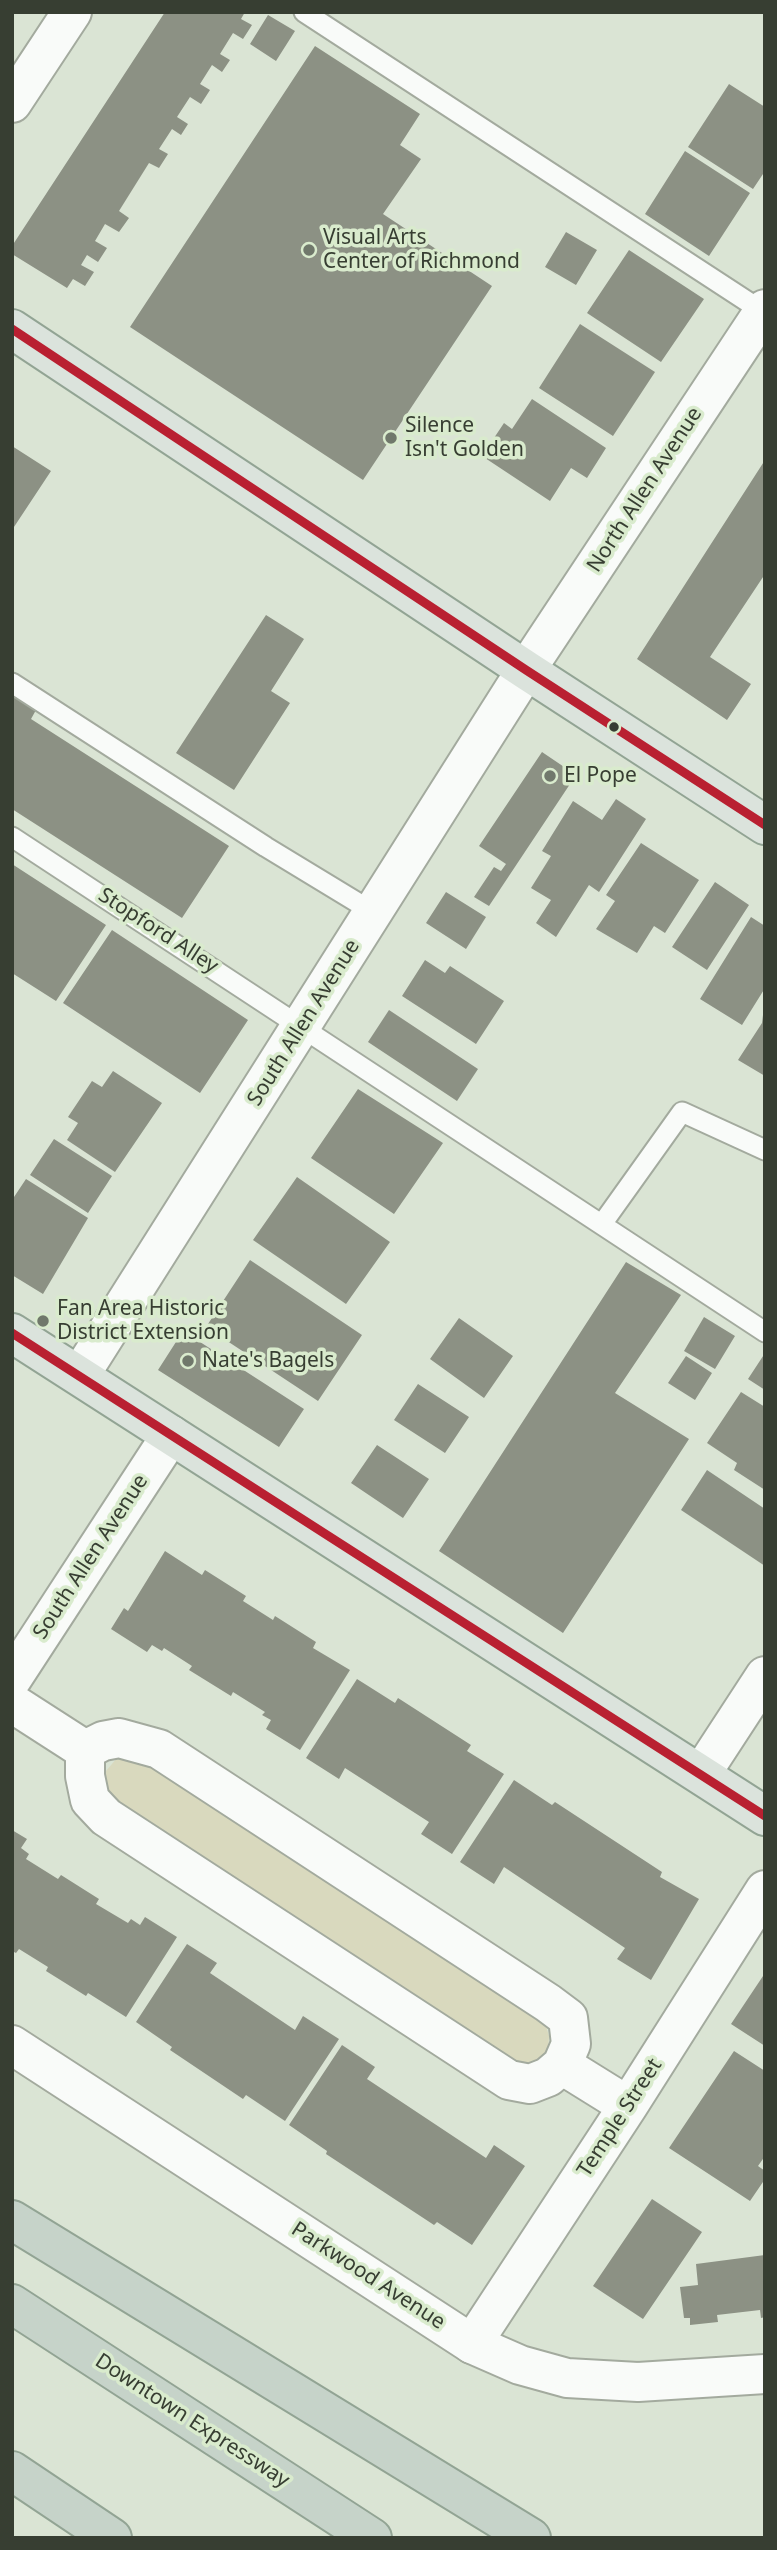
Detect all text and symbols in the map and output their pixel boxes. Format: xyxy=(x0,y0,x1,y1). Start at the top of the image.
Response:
place label: Visual Arts Center of Richmond xyxy=(323,225,520,275)
marker: Visual Arts Center of Richmond xyxy=(301,242,317,258)
street label: North Allen Avenue xyxy=(582,403,708,577)
place label: Silence Isn't Golden xyxy=(405,413,524,463)
marker: Silence Isn't Golden xyxy=(383,430,399,446)
unlabelled marker xyxy=(607,720,621,734)
place label: El Pope xyxy=(564,763,637,789)
marker: El Pope xyxy=(542,768,558,784)
street label: Stopford Alley xyxy=(93,883,223,979)
street label: South Allen Avenue xyxy=(243,935,365,1111)
place label: Fan Area Historic District Extension xyxy=(57,1296,229,1346)
marker: Fan Area Historic District Extension xyxy=(35,1313,51,1329)
place label: Nate's Bagels xyxy=(202,1348,334,1374)
marker: Nate's Bagels xyxy=(180,1353,196,1369)
street label: South Allen Avenue xyxy=(28,1470,154,1644)
street label: Temple Street xyxy=(572,2054,668,2182)
street label: Parkwood Avenue xyxy=(286,2217,450,2335)
street label: Downtown Expressway xyxy=(90,2349,294,2493)

